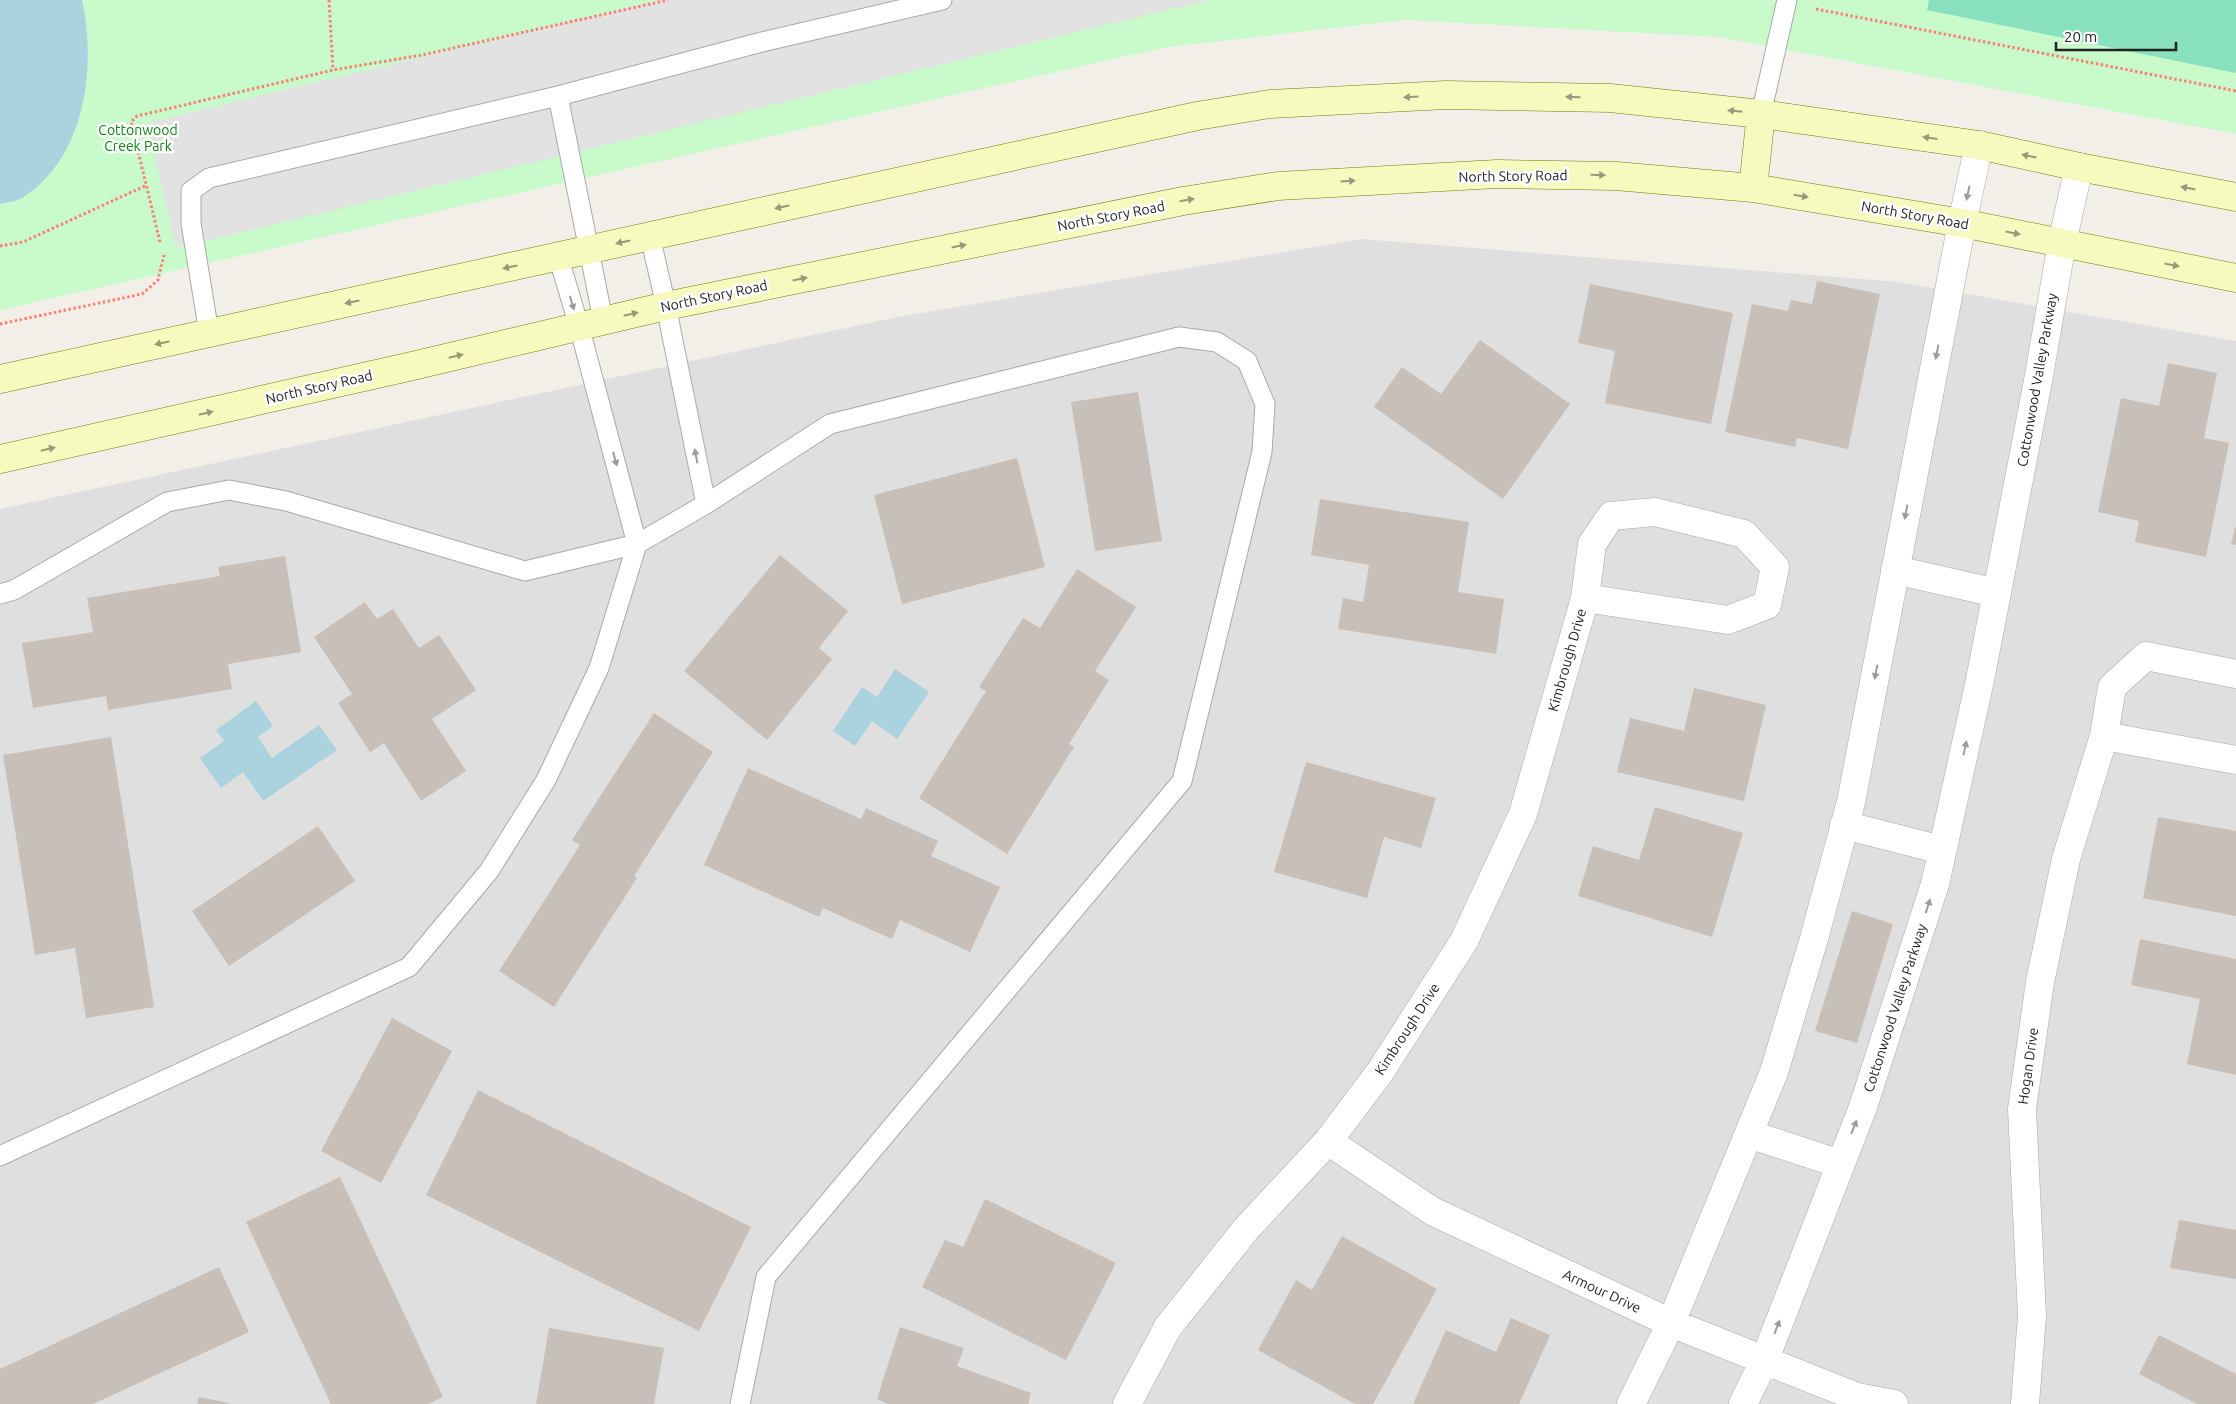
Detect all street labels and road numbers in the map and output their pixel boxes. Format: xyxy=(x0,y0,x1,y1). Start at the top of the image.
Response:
street label: North Story Road xyxy=(1458,167,1568,185)
street label: North Story Road xyxy=(1056,198,1166,234)
street label: North Story Road xyxy=(1860,198,1970,232)
street label: North Story Road xyxy=(659,277,769,315)
street label: Cottonwood Valley Parkway xyxy=(2014,292,2060,468)
street label: North Story Road xyxy=(264,367,374,407)
street label: Kimbrough Drive xyxy=(1545,607,1589,713)
street label: Cottonwood Valley Parkway xyxy=(1860,922,1930,1094)
street label: Kimbrough Drive xyxy=(1371,980,1443,1078)
street label: Hogan Drive xyxy=(2015,1027,2041,1105)
street label: Armour Drive xyxy=(1560,1266,1644,1316)

